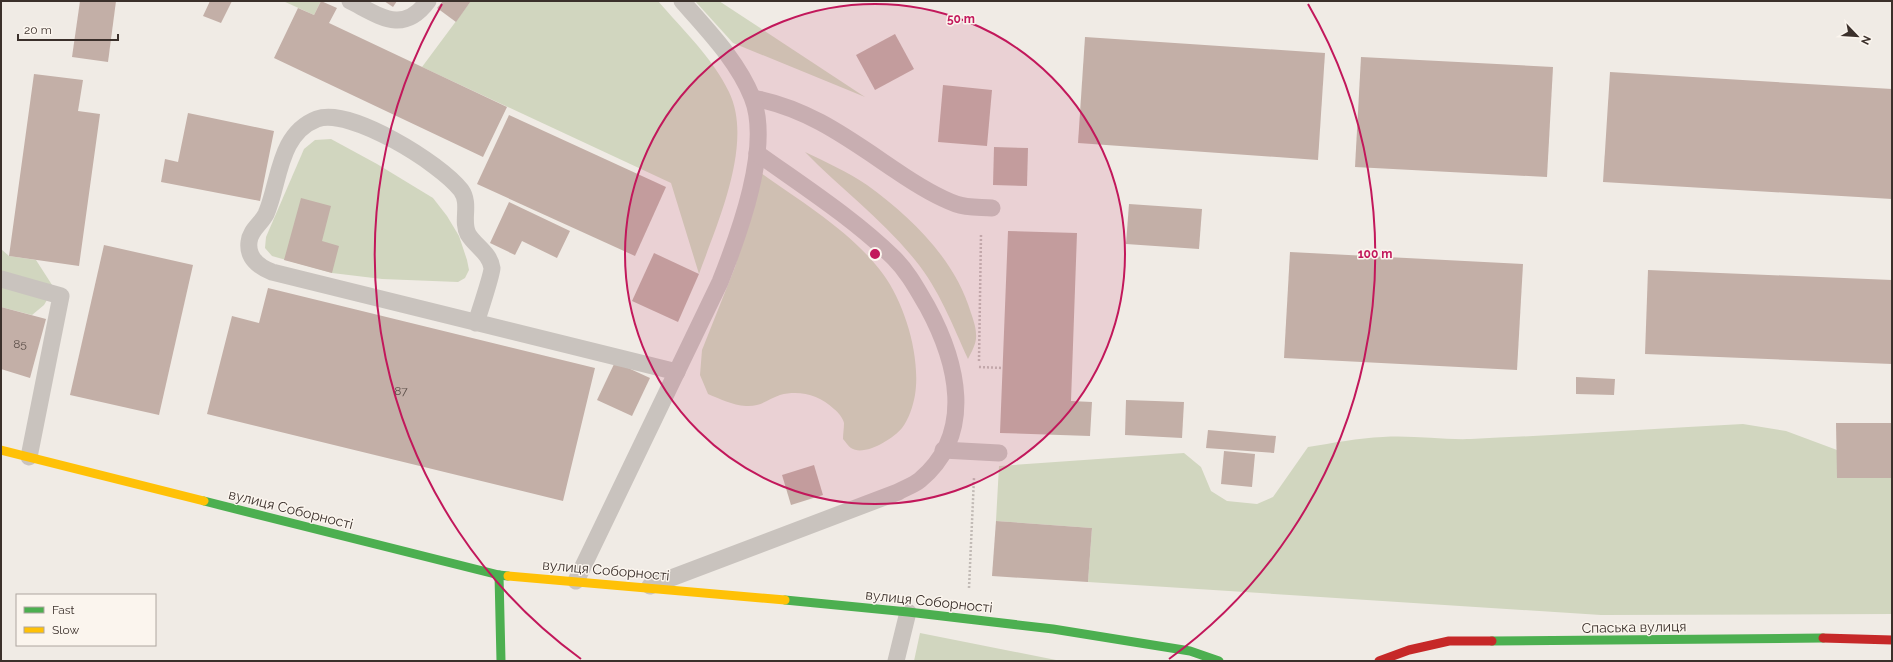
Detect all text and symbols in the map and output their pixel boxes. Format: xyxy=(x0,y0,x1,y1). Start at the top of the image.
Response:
text: 50 m xyxy=(947,12,975,26)
scale bar xyxy=(18,16,118,42)
north arrow xyxy=(1837,16,1877,56)
text: 20 m xyxy=(24,23,52,37)
text: N xyxy=(1858,33,1873,47)
centre of rings xyxy=(868,247,882,261)
text: 100 m xyxy=(1358,247,1392,261)
house number: 85 xyxy=(13,337,27,351)
house number: 87 xyxy=(394,384,408,398)
street label: вулиця Соборності xyxy=(227,486,355,532)
street label: вулиця Соборності xyxy=(542,556,670,584)
street label: вулиця Соборності xyxy=(865,586,993,616)
legend xyxy=(16,594,156,646)
text: Fast xyxy=(52,603,75,617)
street label: Спаська вулиця xyxy=(1581,618,1687,636)
text: Slow xyxy=(52,623,79,637)

